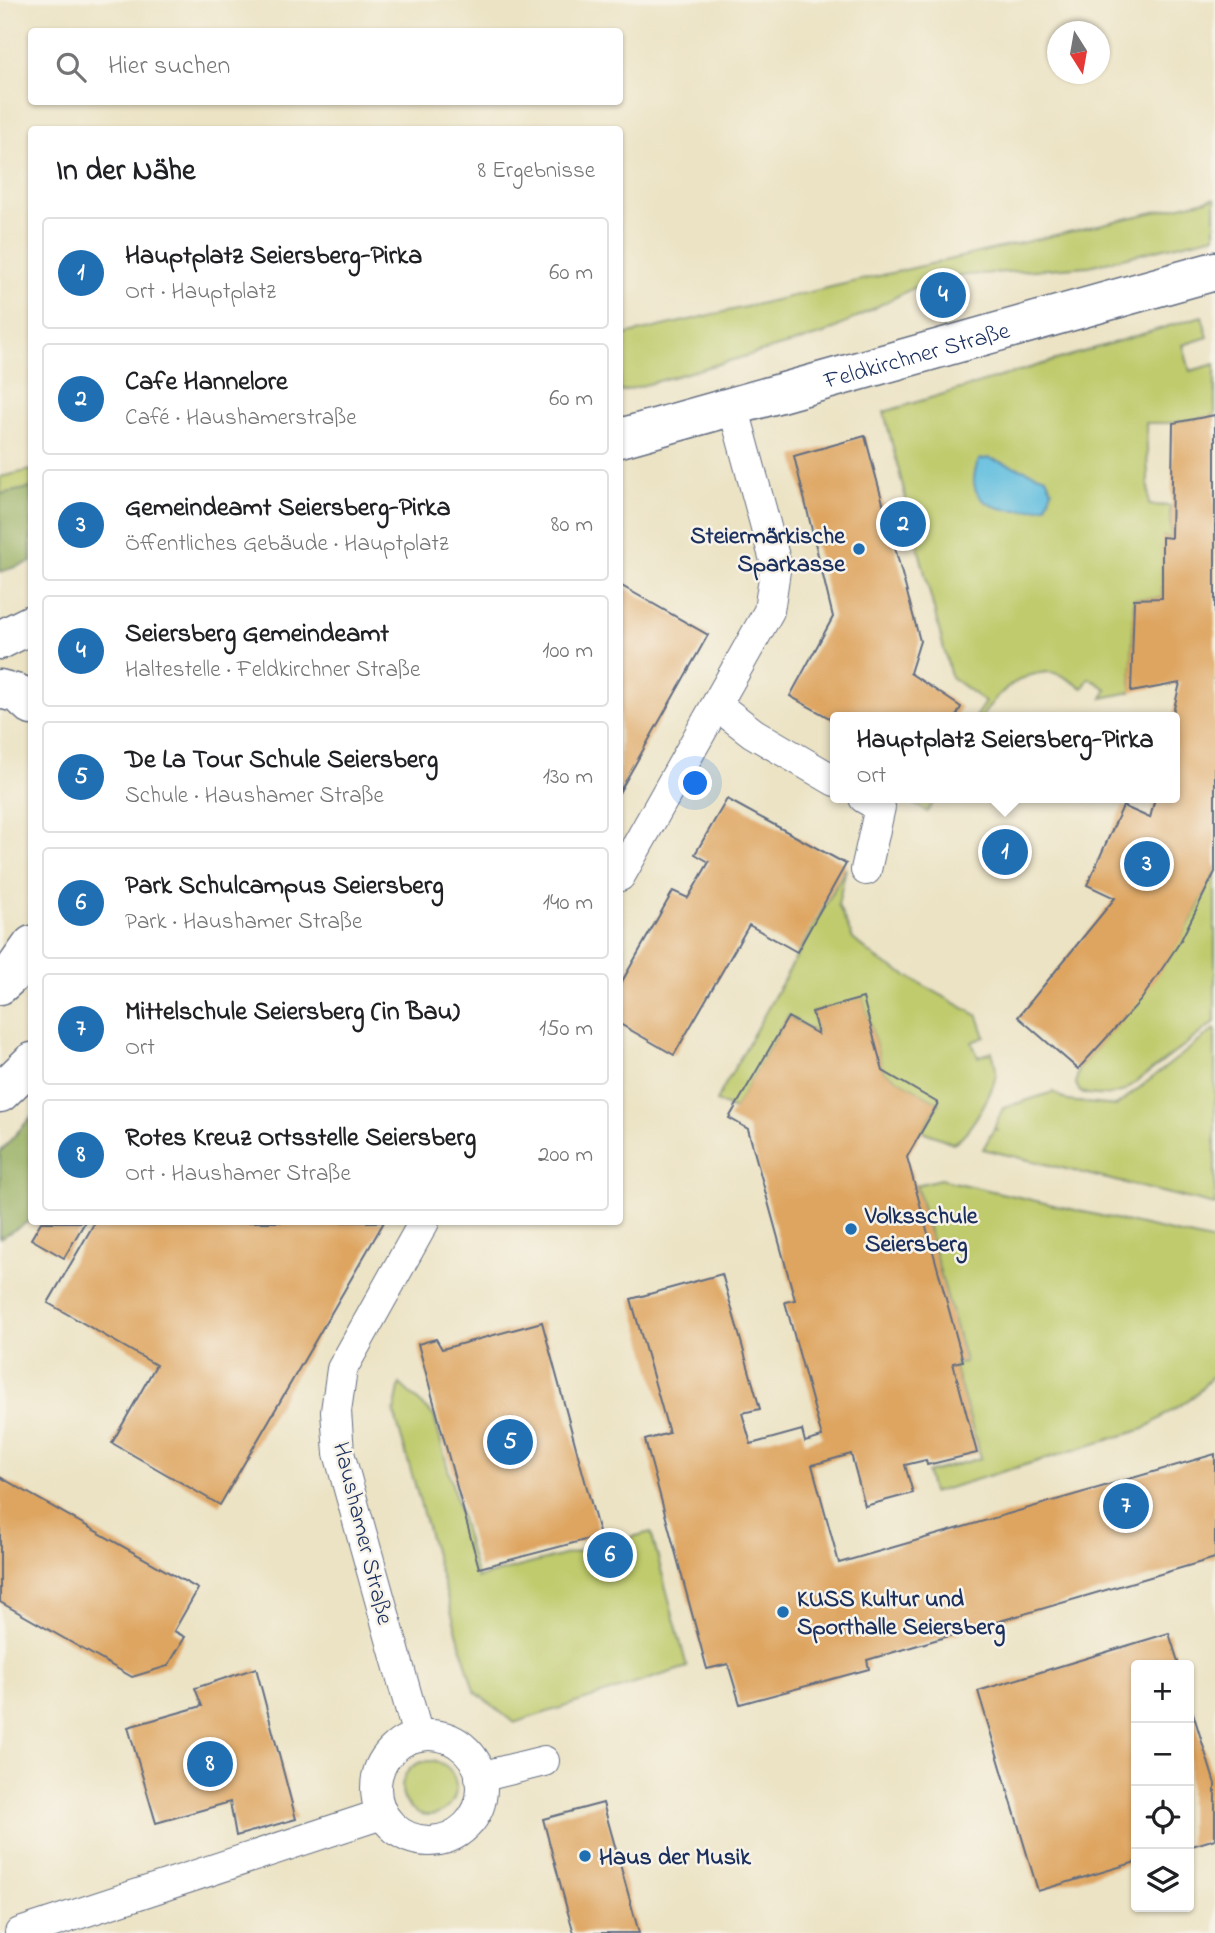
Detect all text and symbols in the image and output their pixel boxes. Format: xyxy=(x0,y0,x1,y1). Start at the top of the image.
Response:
north arrow xyxy=(1047,21,1110,84)
search box xyxy=(28,28,623,105)
icon: search xyxy=(52,48,90,86)
text: Hier suchen xyxy=(108,48,230,86)
text: In der Nähe xyxy=(56,150,196,194)
text: 8 Ergebnisse xyxy=(478,155,595,188)
text: Hauptplatz Seiersberg-Pirka xyxy=(125,238,422,276)
text: 1 xyxy=(77,257,85,290)
text: 60 m xyxy=(549,257,593,290)
pin: 4 xyxy=(920,269,966,321)
text: Ort · Hauptplatz xyxy=(125,276,276,309)
street label: Feldkirchner Straße xyxy=(819,314,1014,400)
text: Cafe Hannelore xyxy=(125,364,288,402)
text: 2 xyxy=(75,383,87,416)
text: 60 m xyxy=(549,383,593,416)
text: Café · Haushamerstraße xyxy=(125,402,357,435)
text: Gemeindeamt Seiersberg-Pirka xyxy=(125,490,451,528)
pin: 2 xyxy=(880,498,926,550)
text: 3 xyxy=(76,509,86,542)
text: 80 m xyxy=(551,509,593,542)
place label: Steiermärkische Sparkasse xyxy=(690,520,846,583)
text: Öffentliches Gebäude · Hauptplatz xyxy=(125,528,449,561)
marker: Steiermärkische Sparkasse xyxy=(851,541,867,557)
text: Seiersberg Gemeindeamt xyxy=(125,616,389,654)
text: 4 xyxy=(76,635,86,668)
text: 100 m xyxy=(542,635,593,668)
text: Haltestelle · Feldkirchner Straße xyxy=(125,654,420,687)
popup xyxy=(830,712,1180,803)
text: Hauptplatz Seiersberg-Pirka xyxy=(856,722,1154,760)
text: De La Tour Schule Seiersberg xyxy=(125,742,438,780)
text: Ort xyxy=(856,760,886,793)
text: 5 xyxy=(74,761,88,794)
text: 130 m xyxy=(543,761,593,794)
your location xyxy=(678,766,712,800)
text: Schule · Haushamer Straße xyxy=(125,780,384,813)
pin: 1 xyxy=(982,826,1028,878)
pin: 3 xyxy=(1124,838,1170,890)
text: Park Schulcampus Seiersberg xyxy=(125,868,444,906)
text: 6 xyxy=(76,887,86,920)
text: 140 m xyxy=(543,887,593,920)
text: Park · Haushamer Straße xyxy=(125,906,362,939)
text: Mittelschule Seiersberg (in Bau) xyxy=(125,994,460,1032)
text: 7 xyxy=(76,1013,86,1046)
text: 150 m xyxy=(539,1013,593,1046)
text: Ort xyxy=(125,1032,155,1065)
text: Rotes Kreuz Ortsstelle Seiersberg xyxy=(125,1120,476,1158)
text: 8 xyxy=(77,1139,85,1172)
text: 200 m xyxy=(538,1139,593,1172)
text: Ort · Haushamer Straße xyxy=(125,1158,351,1191)
place label: Volksschule Seiersberg xyxy=(864,1200,979,1264)
marker: Volksschule Seiersberg xyxy=(843,1221,859,1237)
pin: 5 xyxy=(487,1416,533,1468)
street label: Haushamer Straße xyxy=(322,1439,401,1629)
pin: 7 xyxy=(1103,1480,1149,1532)
pin: 6 xyxy=(587,1529,633,1581)
place label: KUSS Kultur und Sporthalle Seiersberg xyxy=(797,1583,1005,1647)
marker: KUSS Kultur und Sporthalle Seiersberg xyxy=(775,1604,791,1620)
map controls xyxy=(1131,1660,1194,1912)
button: + xyxy=(1131,1660,1194,1723)
button: − xyxy=(1131,1723,1194,1786)
pin: 8 xyxy=(187,1738,233,1790)
button: locate xyxy=(1131,1786,1194,1849)
place label: Haus der Musik xyxy=(599,1841,751,1876)
marker: Haus der Musik xyxy=(577,1848,593,1864)
button: layers xyxy=(1131,1849,1194,1912)

